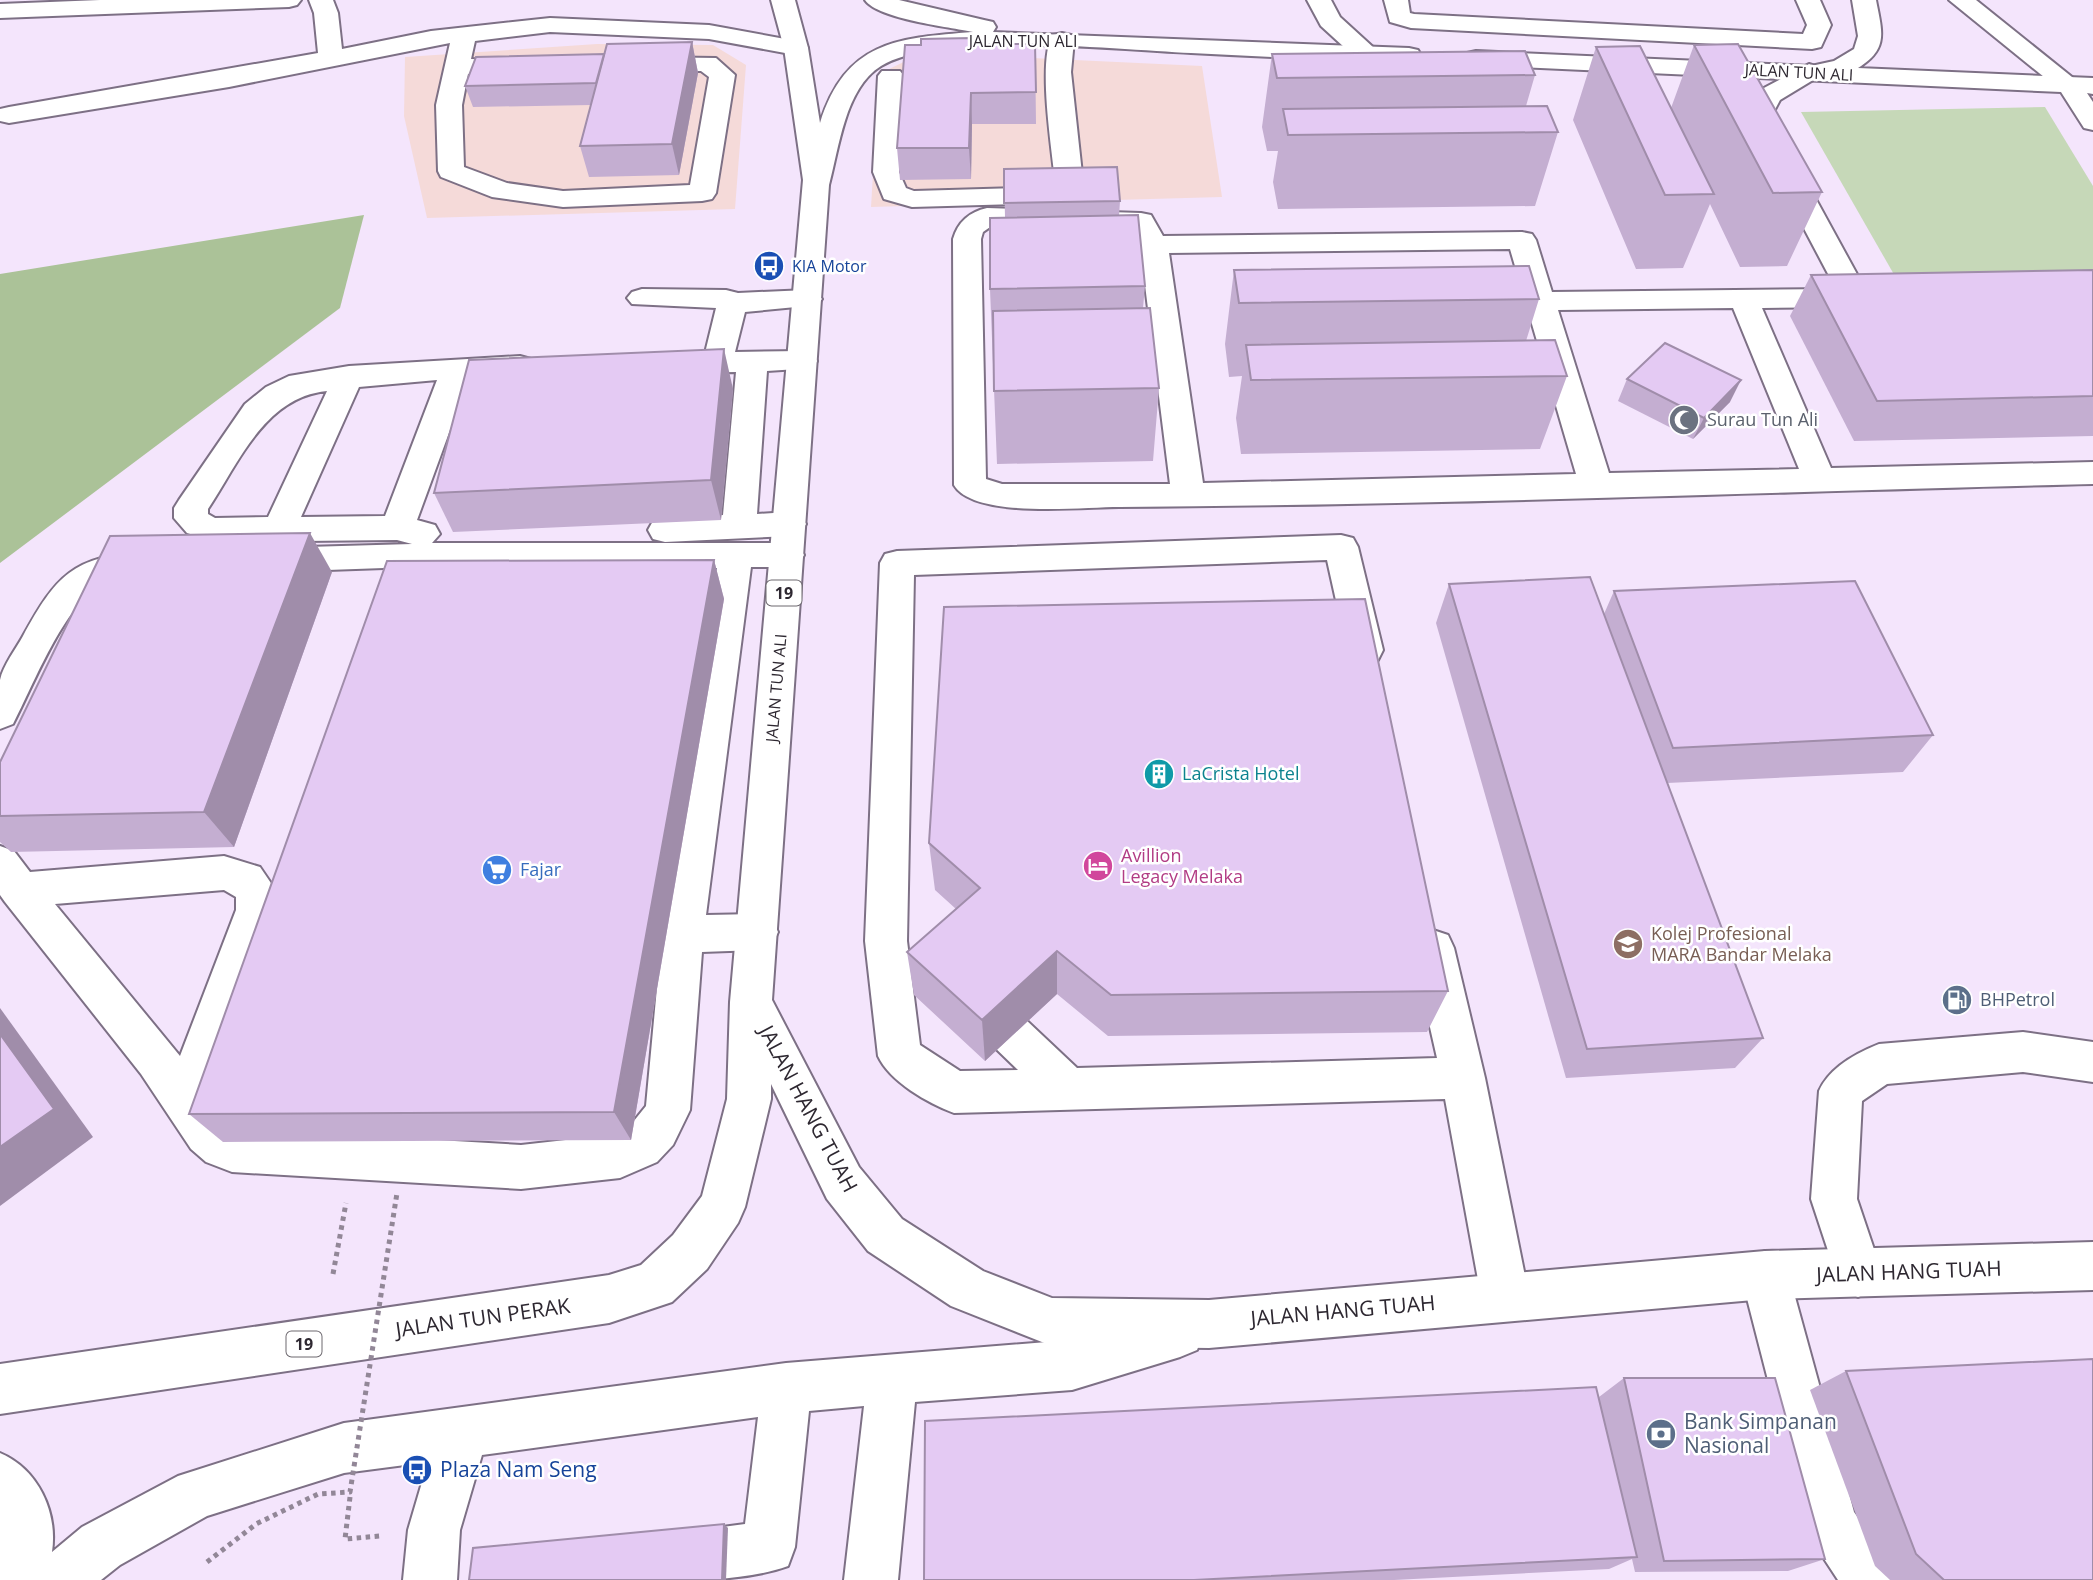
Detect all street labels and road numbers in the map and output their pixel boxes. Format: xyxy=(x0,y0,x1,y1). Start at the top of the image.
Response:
street label: JALAN TUN ALI xyxy=(967,30,1077,52)
street label: JALAN TUN ALI xyxy=(1742,58,1854,86)
road number: 19 xyxy=(766,580,802,606)
street label: JALAN TUN ALI xyxy=(760,633,792,745)
street label: JALAN HANG TUAH xyxy=(752,1018,865,1197)
street label: JALAN HANG TUAH xyxy=(1814,1254,2002,1288)
street label: JALAN HANG TUAH xyxy=(1247,1288,1436,1332)
street label: JALAN TUN PERAK xyxy=(392,1291,572,1343)
road number: 19 xyxy=(286,1332,322,1356)

